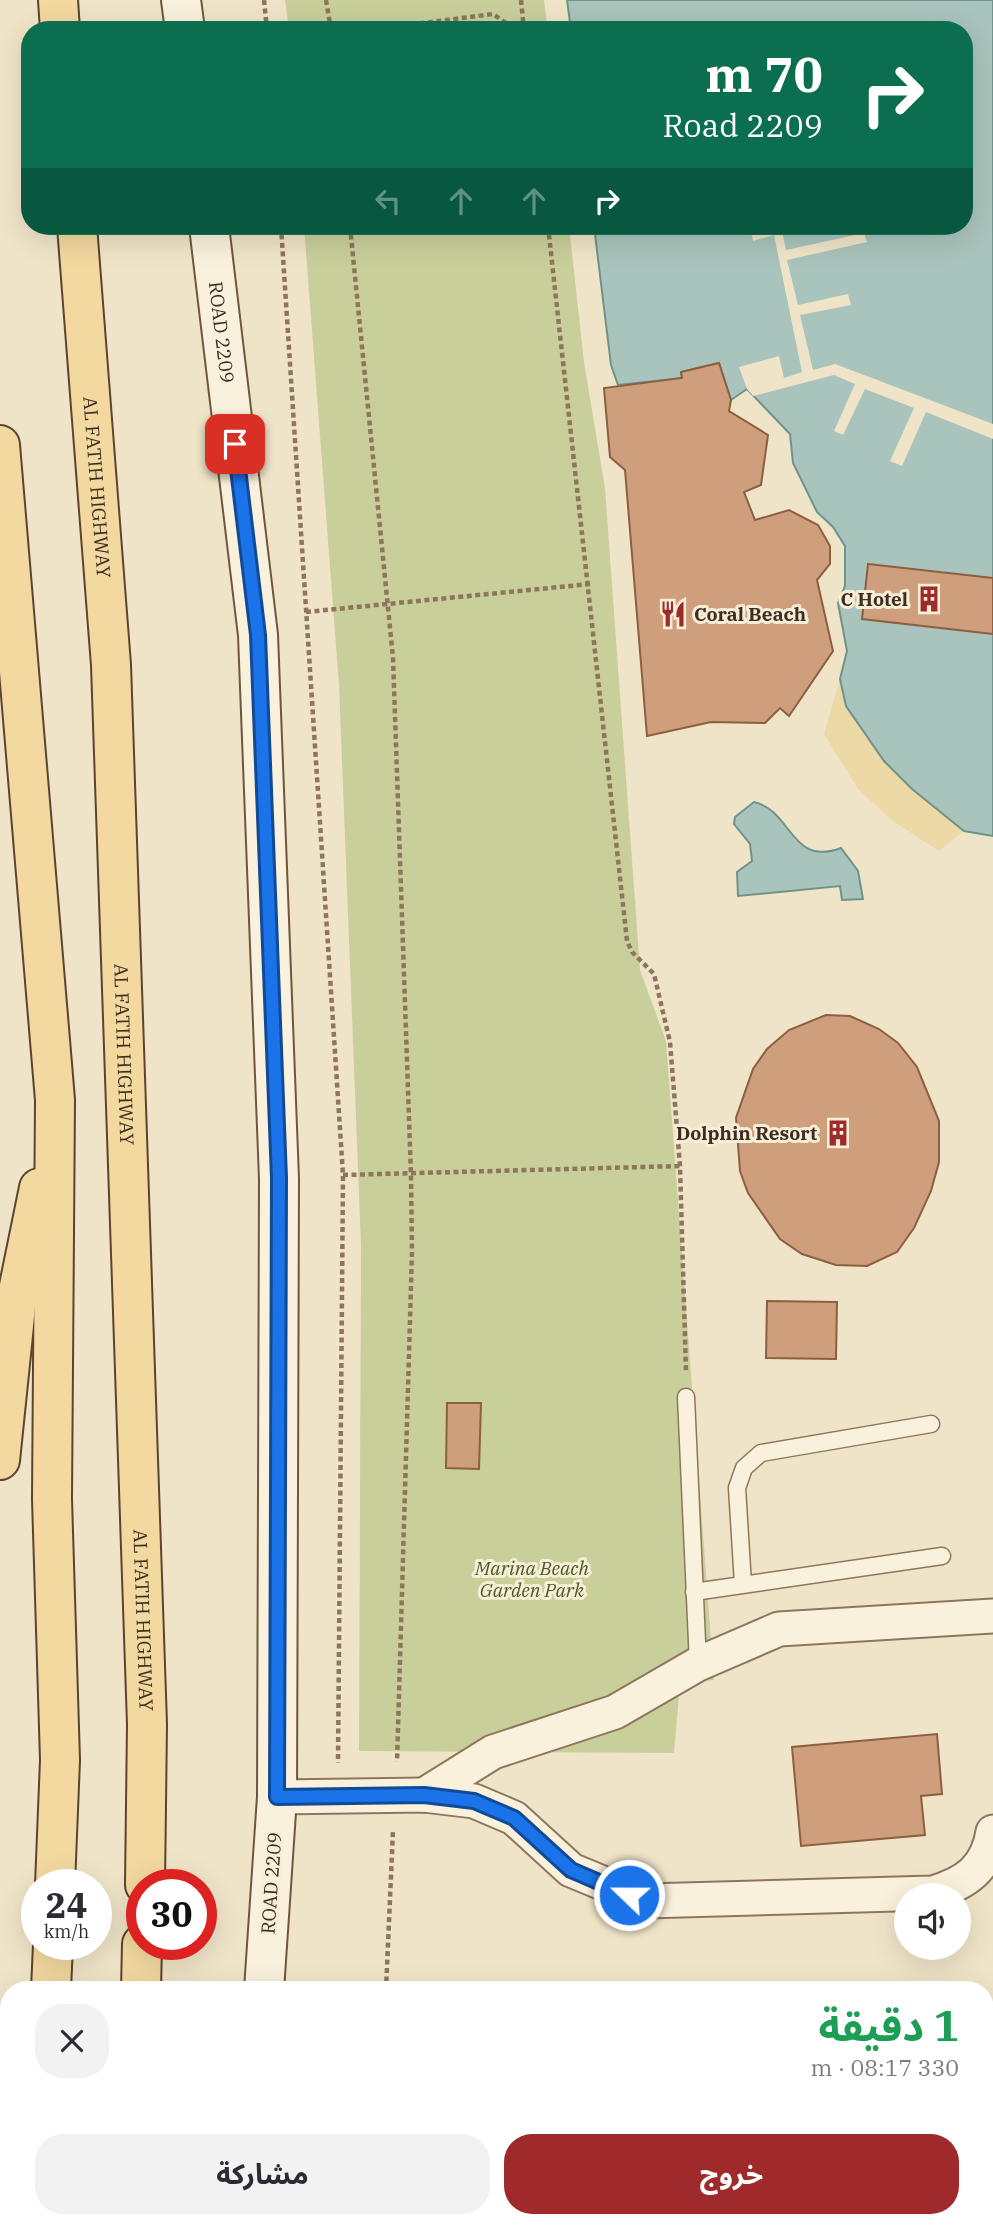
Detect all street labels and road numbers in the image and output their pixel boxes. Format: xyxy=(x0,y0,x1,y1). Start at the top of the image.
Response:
street label: ROAD 2209 xyxy=(204,280,240,384)
street label: AL FATIH HIGHWAY xyxy=(78,396,116,579)
street label: AL FATIH HIGHWAY xyxy=(109,963,139,1146)
street label: AL FATIH HIGHWAY xyxy=(128,1529,159,1711)
street label: ROAD 2209 xyxy=(255,1831,287,1935)

